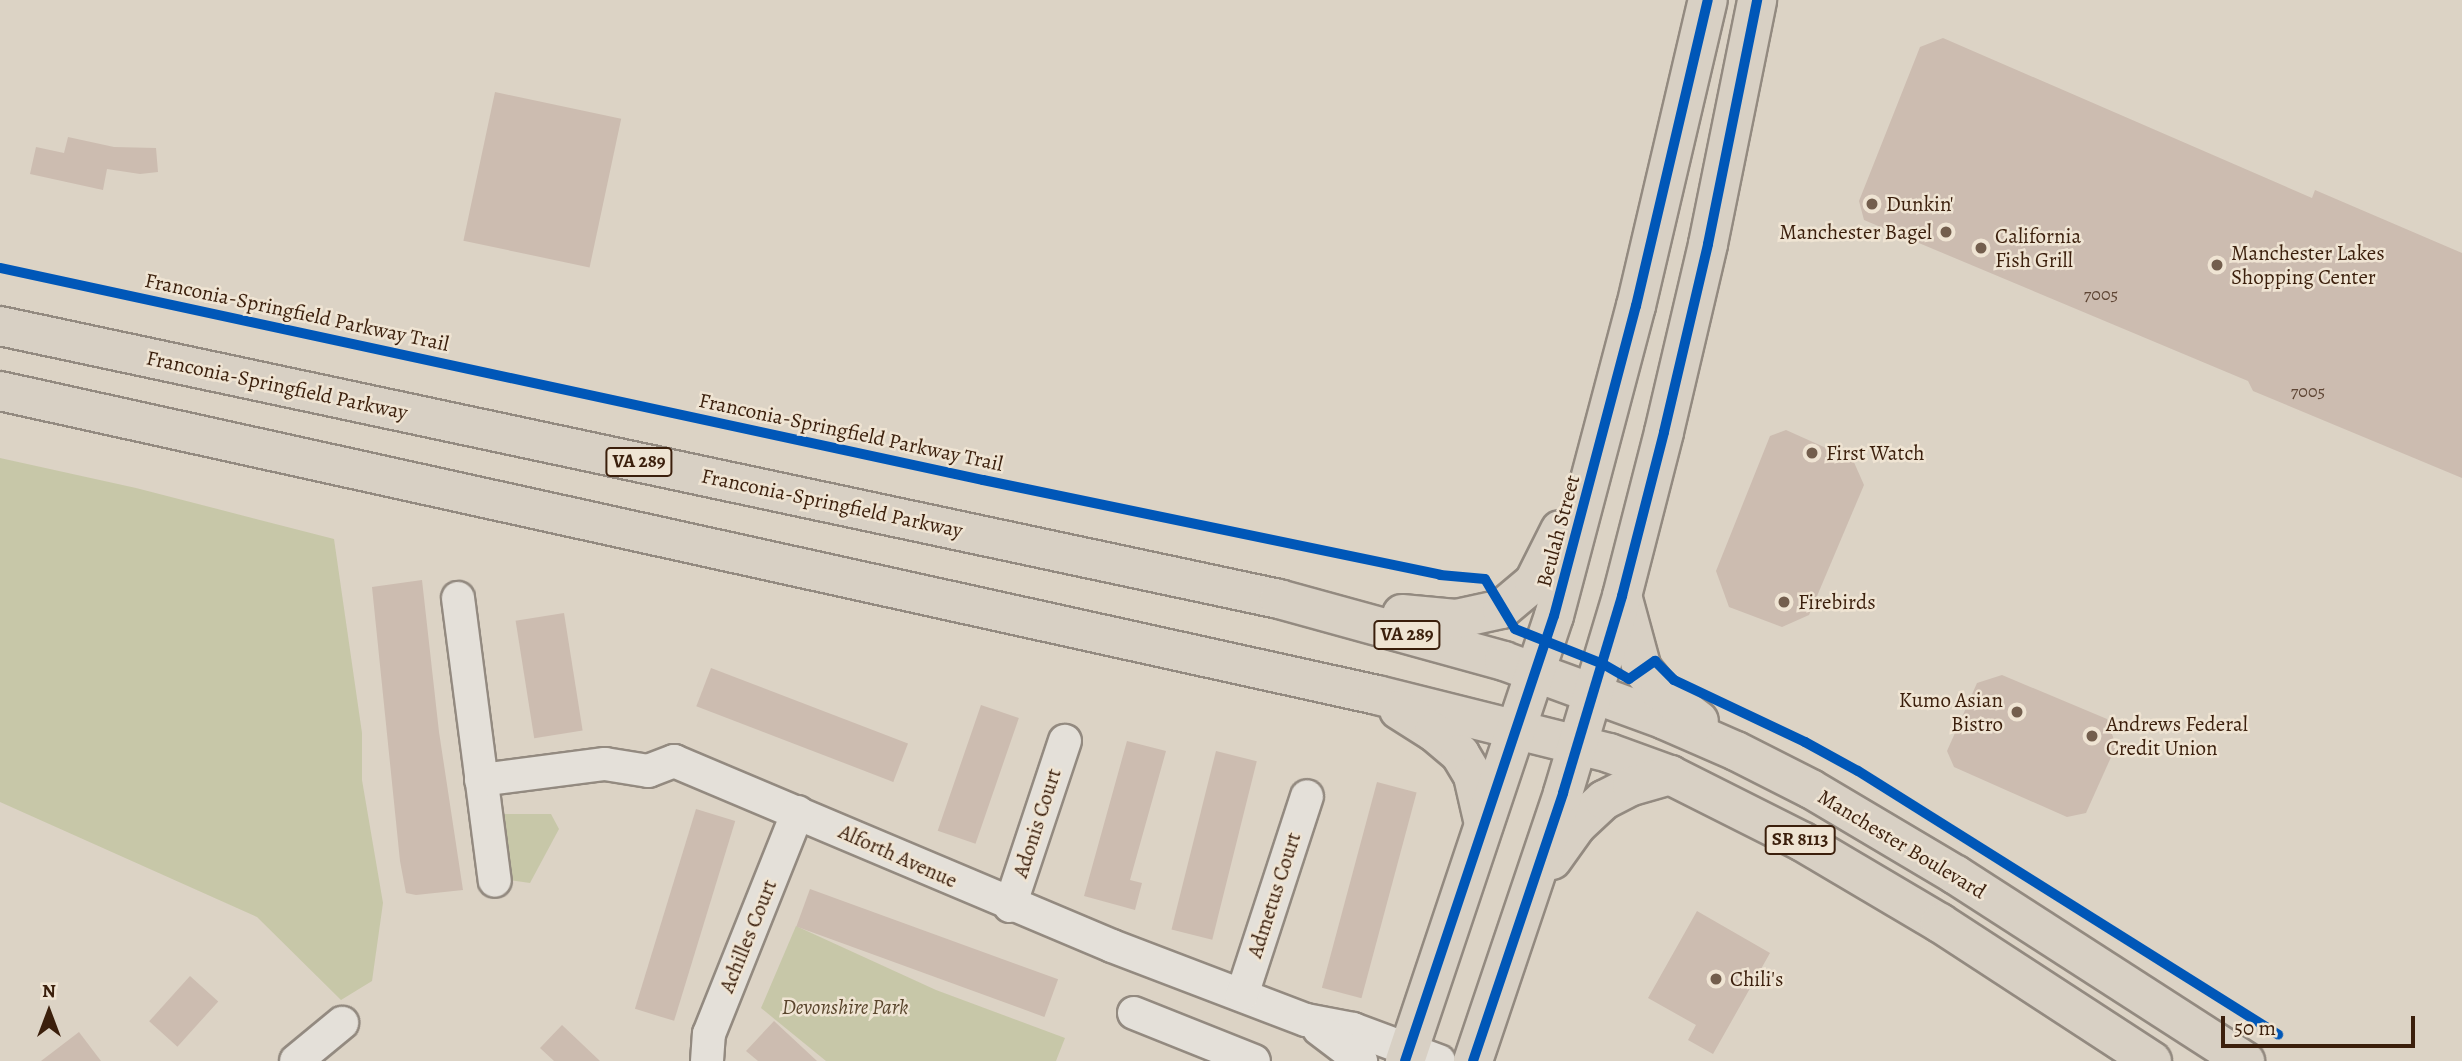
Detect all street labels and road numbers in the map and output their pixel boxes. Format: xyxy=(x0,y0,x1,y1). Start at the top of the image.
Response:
street label: Franconia-Springfield Parkway Trail xyxy=(143,267,451,357)
street label: Franconia-Springfield Parkway xyxy=(144,345,410,425)
street label: Franconia-Springfield Parkway Trail xyxy=(697,387,1005,477)
road number: VA 289 xyxy=(604,446,674,477)
street label: Franconia-Springfield Parkway xyxy=(699,463,965,543)
street label: Beulah Street xyxy=(1531,472,1585,590)
road number: VA 289 xyxy=(1372,620,1442,650)
street label: Adonis Court xyxy=(1008,765,1066,881)
street label: Manchester Boulevard xyxy=(1813,784,1991,904)
street label: Alforth Avenue xyxy=(835,819,961,893)
road number: SR 8113 xyxy=(1763,824,1837,856)
street label: Admetus Court xyxy=(1242,829,1306,961)
street label: Achilles Court xyxy=(714,876,782,996)

